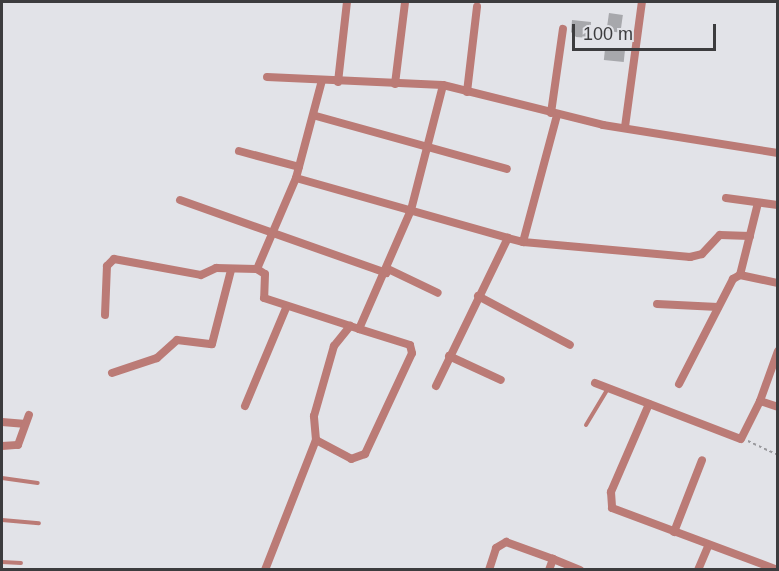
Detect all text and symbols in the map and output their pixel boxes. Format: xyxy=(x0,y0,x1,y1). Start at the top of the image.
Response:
scale bar xyxy=(575,12,719,50)
text: 100 m xyxy=(583,24,633,44)

